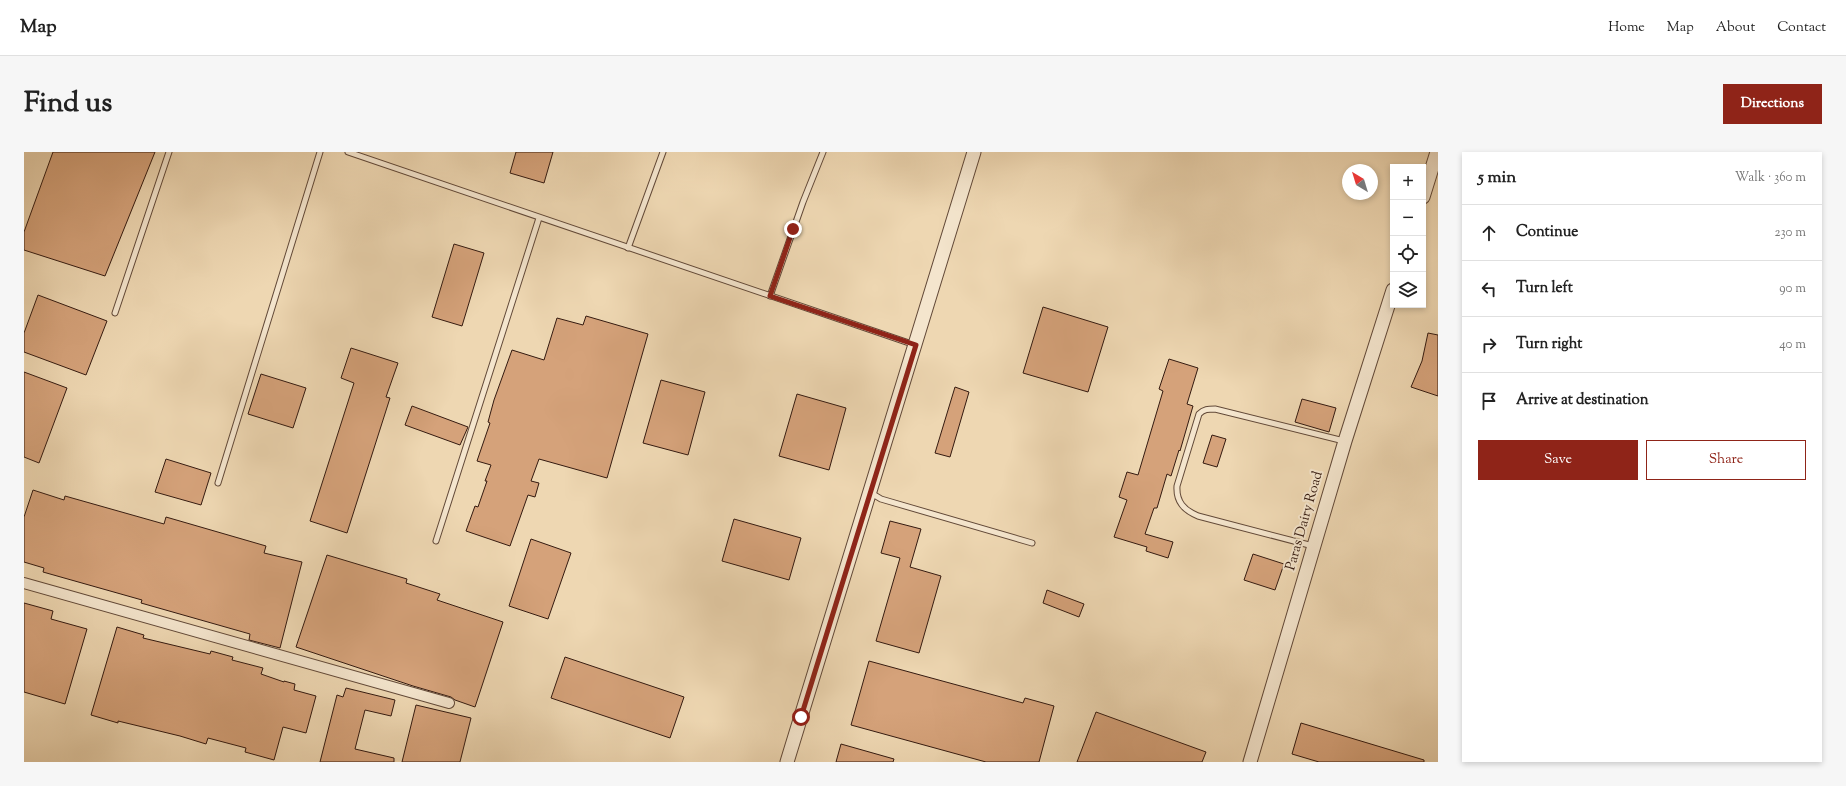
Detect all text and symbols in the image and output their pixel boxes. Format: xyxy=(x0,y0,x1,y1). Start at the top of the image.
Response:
text: Map xyxy=(20,14,57,41)
text: Home xyxy=(1608,18,1645,38)
text: Map xyxy=(1667,18,1694,38)
text: About xyxy=(1716,18,1755,38)
text: Contact xyxy=(1777,18,1826,38)
text: Find us xyxy=(24,84,112,124)
button: Directions xyxy=(1723,84,1822,124)
north arrow xyxy=(1342,164,1378,200)
map controls xyxy=(1390,164,1426,308)
button: + xyxy=(1390,164,1426,200)
text: 5 min xyxy=(1478,166,1516,190)
text: Walk · 360 m xyxy=(1735,169,1806,187)
button: − xyxy=(1390,200,1426,236)
route end xyxy=(784,220,802,238)
icon: ahead xyxy=(1478,222,1500,244)
text: Continue xyxy=(1516,222,1578,243)
text: 230 m xyxy=(1774,224,1806,242)
button: locate xyxy=(1390,236,1426,272)
button: layers xyxy=(1390,272,1426,308)
icon: left xyxy=(1478,278,1500,300)
text: Turn left xyxy=(1516,278,1573,299)
text: 90 m xyxy=(1779,280,1806,298)
icon: right xyxy=(1478,334,1500,356)
text: Turn right xyxy=(1516,334,1582,355)
text: 40 m xyxy=(1779,336,1806,354)
icon: arrive xyxy=(1478,390,1500,412)
text: Arrive at destination xyxy=(1516,390,1649,411)
button: Save xyxy=(1478,440,1638,480)
button: Share xyxy=(1646,440,1806,480)
street label: Paras Dairy Road xyxy=(1281,469,1329,573)
route start xyxy=(792,708,810,726)

